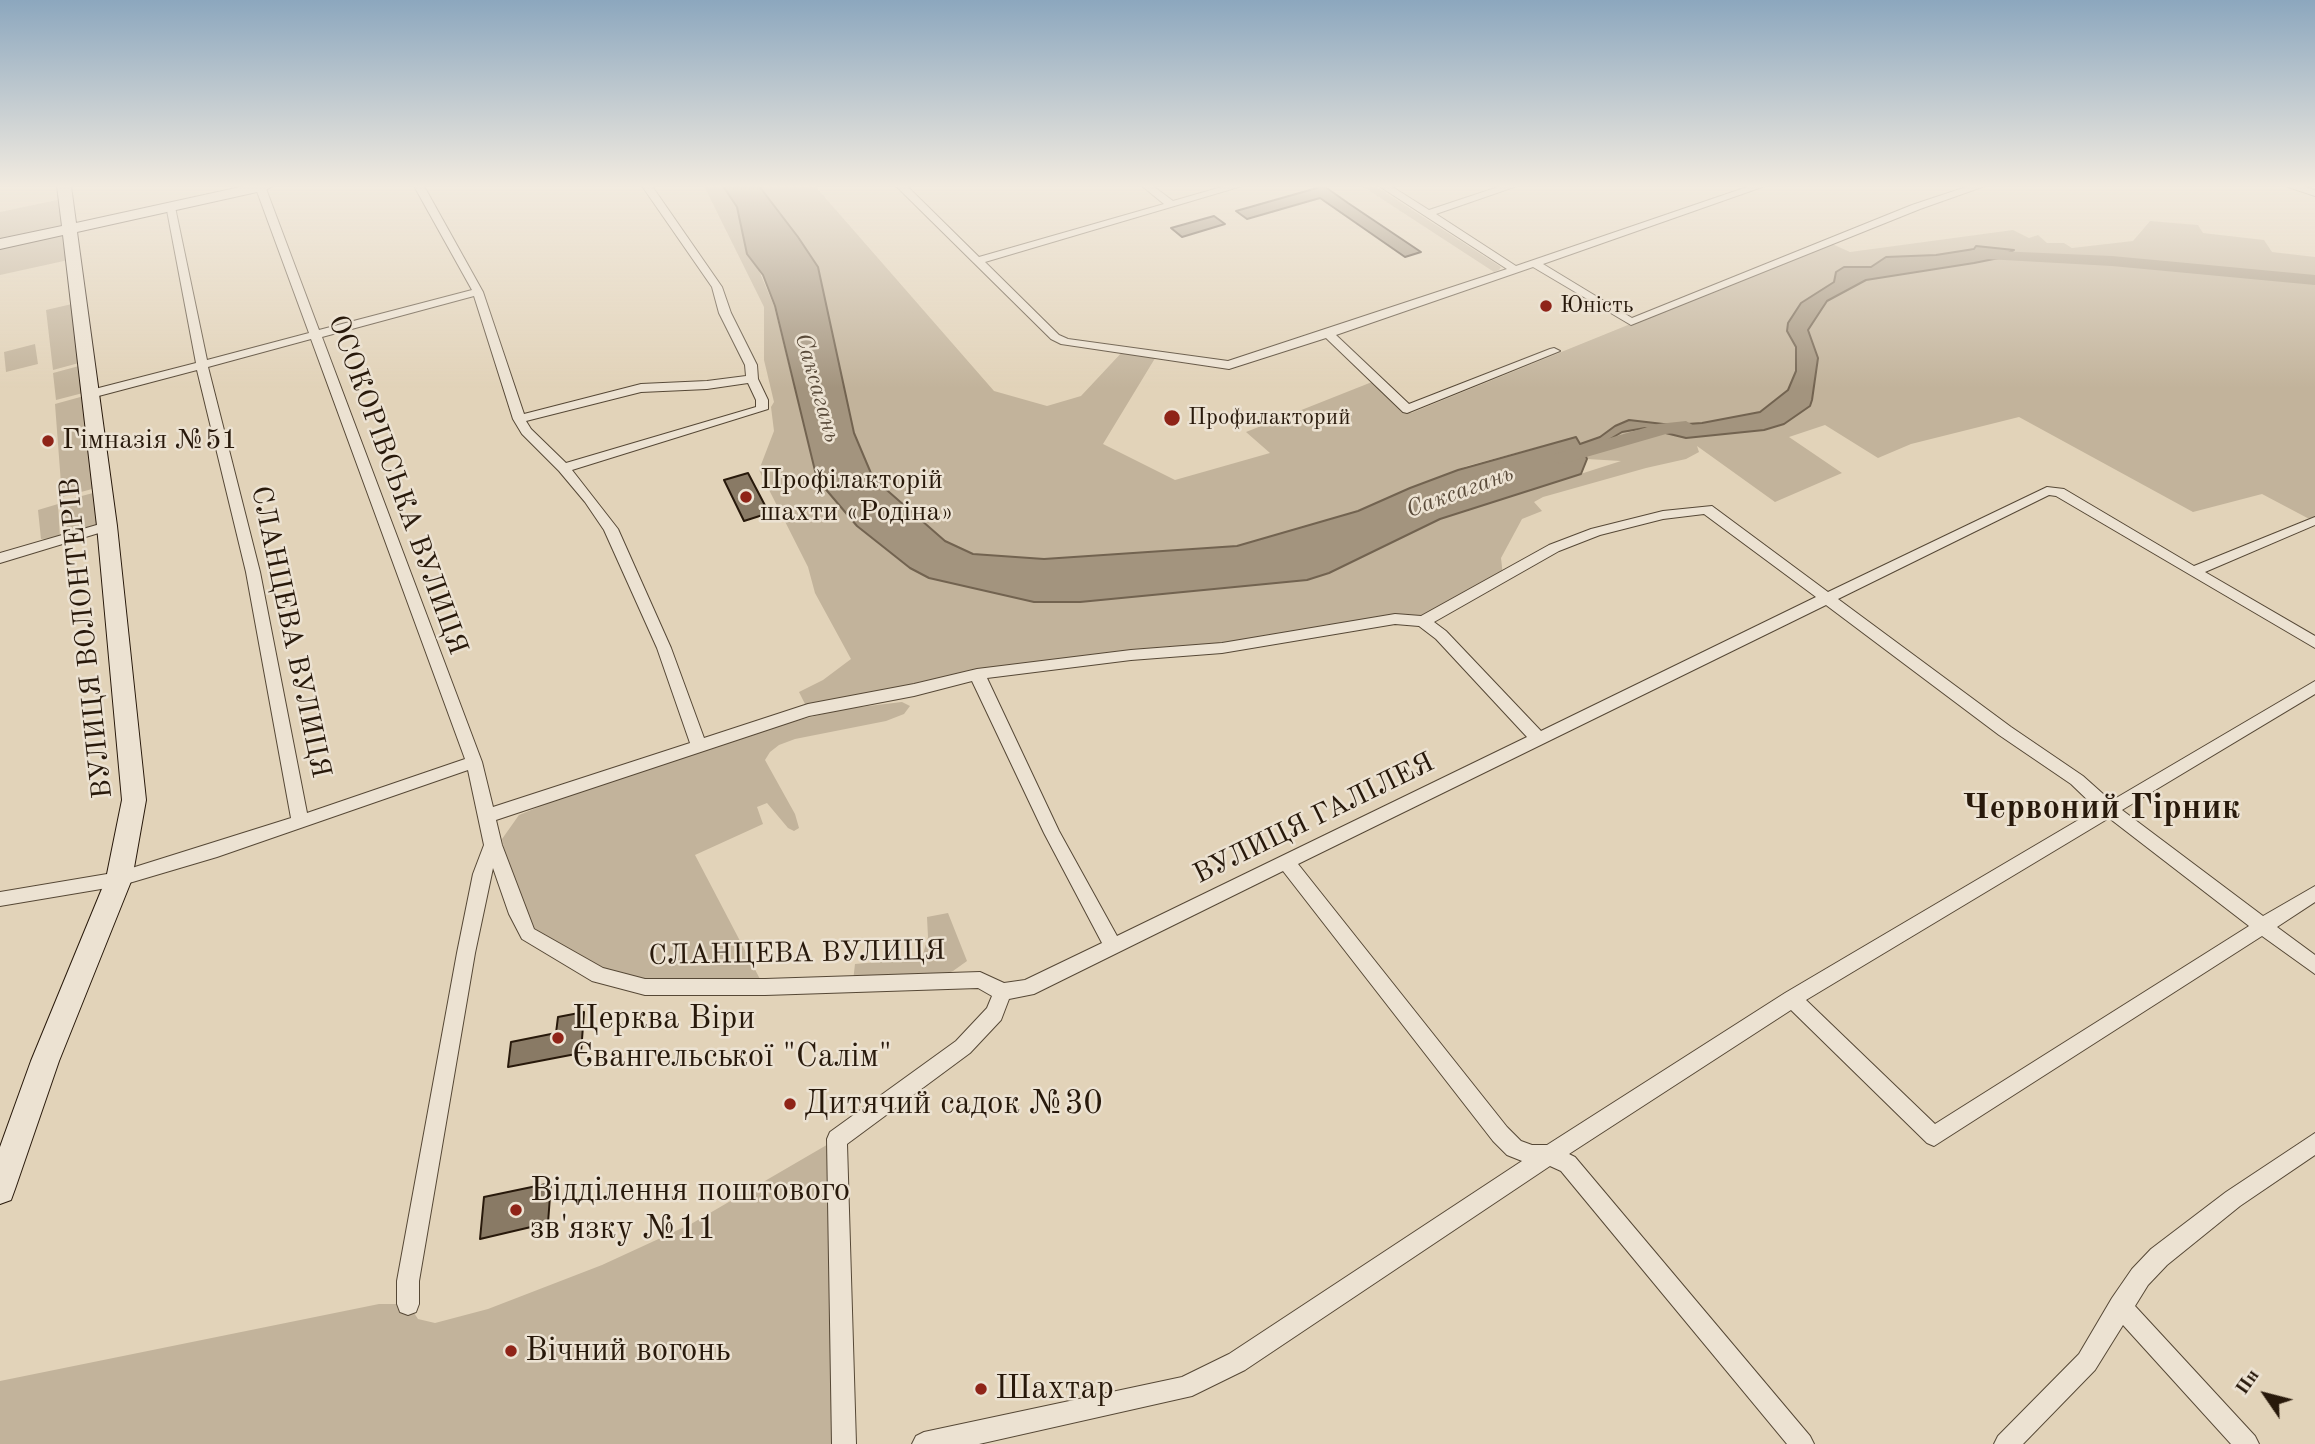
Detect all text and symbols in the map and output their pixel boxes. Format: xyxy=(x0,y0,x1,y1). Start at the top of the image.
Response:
place label: Юність xyxy=(1560,292,1633,320)
marker: Юність xyxy=(1538,298,1554,314)
street label: ОСОКОРІВСЬКА ВУЛИЦЯ xyxy=(320,311,474,659)
water label: Саксагань xyxy=(788,330,846,446)
place label: Профилакторий xyxy=(1188,404,1351,432)
marker: Профилакторий xyxy=(1162,408,1182,428)
place label: Гімназія №51 xyxy=(62,424,238,458)
marker: Гімназія №51 xyxy=(40,433,56,449)
water label: Саксагань xyxy=(1402,459,1518,525)
place label: Профілакторій шахти «Родіна» xyxy=(760,464,954,530)
street label: ВУЛИЦЯ ВОЛОНТЕРІВ xyxy=(53,476,121,800)
street label: СЛАНЦЕВА ВУЛИЦЯ xyxy=(243,483,337,781)
marker: Профілакторій шахти «Родіна» xyxy=(738,489,754,505)
street label: ВУЛИЦЯ ГАЛІЛЕЯ xyxy=(1188,746,1440,892)
district label: Червоний Гірник xyxy=(1962,788,2240,830)
street label: СЛАНЦЕВА ВУЛИЦЯ xyxy=(648,935,946,973)
place label: Церква Віри Євангельської "Салім" xyxy=(572,999,892,1077)
marker: Церква Віри Євангельської "Салім" xyxy=(550,1030,566,1046)
place label: Дитячий садок №30 xyxy=(804,1084,1103,1124)
marker: Дитячий садок №30 xyxy=(782,1096,798,1112)
place label: Відділення поштового зв'язку №11 xyxy=(530,1171,850,1249)
marker: Відділення поштового зв'язку №11 xyxy=(508,1202,524,1218)
place label: Вічний вогонь xyxy=(525,1331,731,1371)
marker: Вічний вогонь xyxy=(503,1343,519,1359)
north arrow xyxy=(2231,1360,2301,1430)
text: Пн xyxy=(2233,1366,2264,1399)
place label: Шахтар xyxy=(995,1369,1114,1409)
marker: Шахтар xyxy=(973,1381,989,1397)

